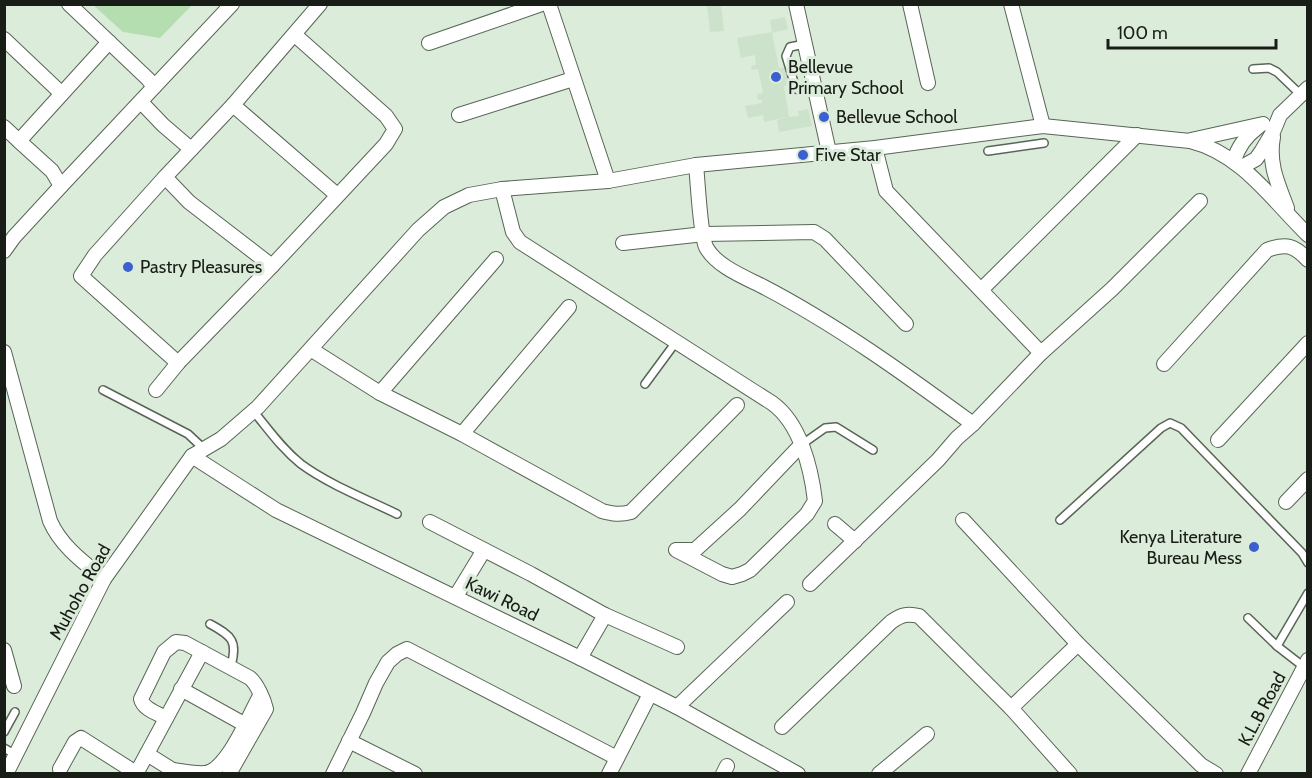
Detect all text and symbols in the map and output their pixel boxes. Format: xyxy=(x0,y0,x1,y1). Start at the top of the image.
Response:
scale bar xyxy=(1108,12,1276,50)
text: 100 m xyxy=(1117,22,1168,44)
place label: Bellevue Primary School xyxy=(788,56,904,99)
marker: Bellevue Primary School xyxy=(769,70,783,84)
place label: Bellevue School xyxy=(836,106,958,128)
marker: Bellevue School xyxy=(817,110,831,124)
place label: Five Star xyxy=(815,144,881,166)
marker: Five Star xyxy=(796,148,810,162)
place label: Pastry Pleasures xyxy=(140,256,262,278)
marker: Pastry Pleasures xyxy=(121,260,135,274)
place label: Kenya Literature Bureau Mess xyxy=(1119,526,1242,569)
street label: Muhoho Road xyxy=(45,540,115,644)
marker: Kenya Literature Bureau Mess xyxy=(1247,540,1261,554)
street label: Kawi Road xyxy=(462,572,542,626)
street label: K.L.B Road xyxy=(1233,668,1291,750)

